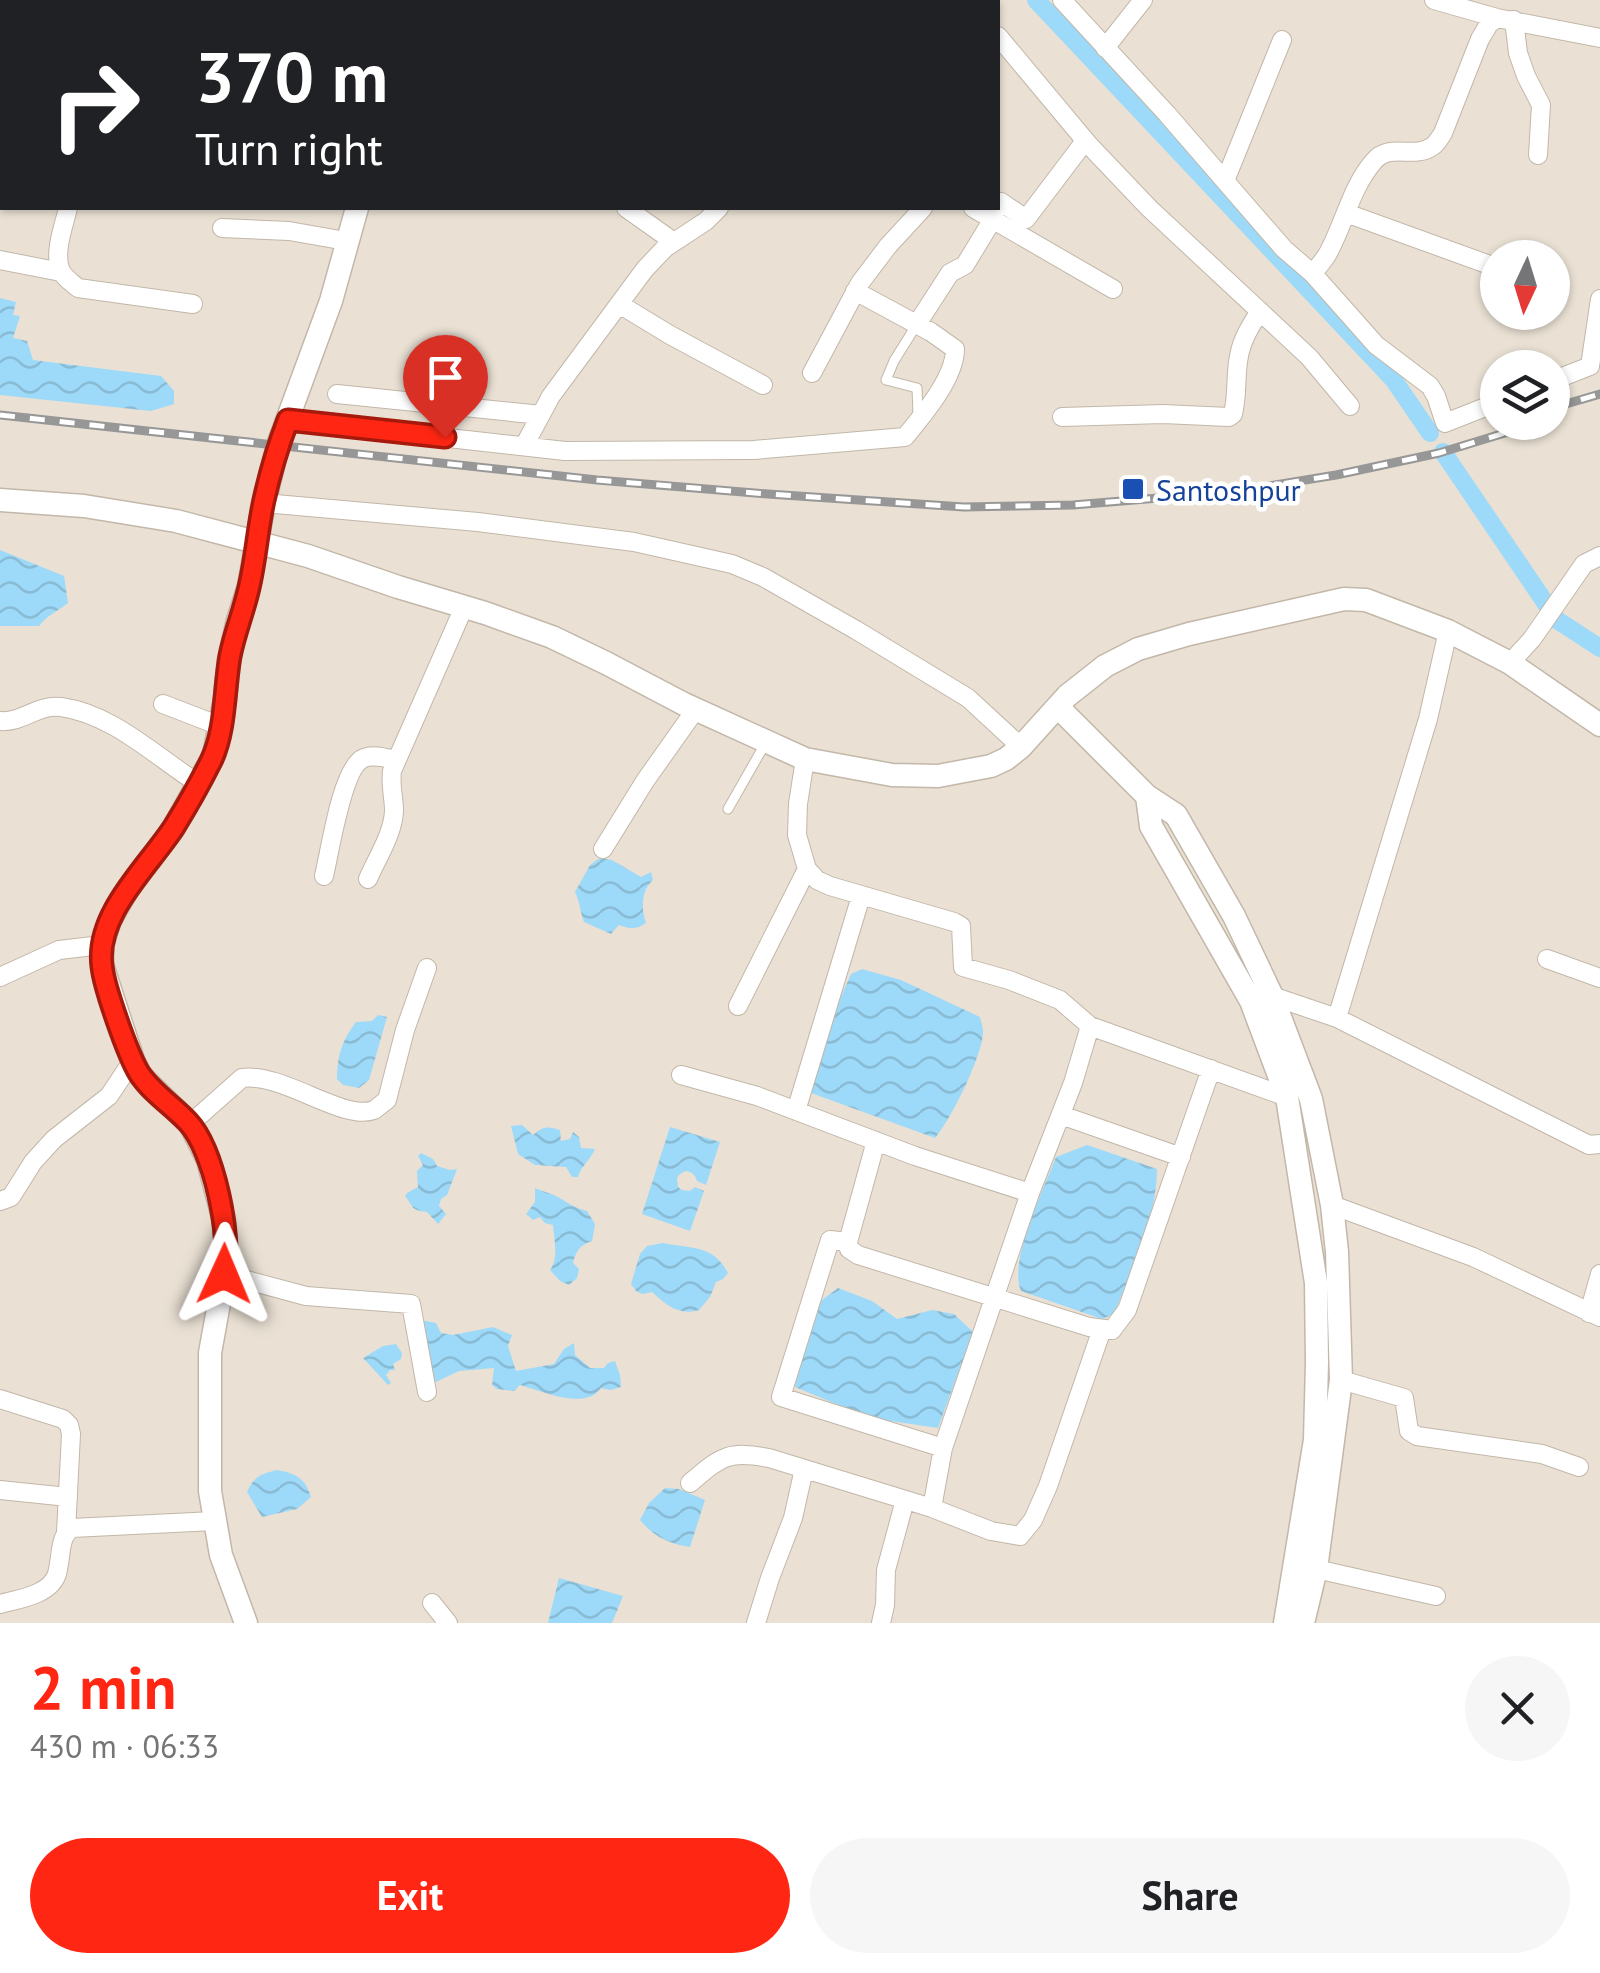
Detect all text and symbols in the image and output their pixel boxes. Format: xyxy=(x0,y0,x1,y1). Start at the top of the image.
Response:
text: 370 m xyxy=(195,31,388,121)
icon: right xyxy=(30,40,160,170)
text: Turn right xyxy=(195,119,383,177)
north arrow xyxy=(1480,240,1570,330)
map controls xyxy=(1480,240,1570,440)
pin xyxy=(403,335,488,438)
icon: arrive xyxy=(418,350,473,405)
button: layers xyxy=(1480,350,1570,440)
place label: Santoshpur xyxy=(1156,470,1301,509)
marker: Santoshpur xyxy=(1120,476,1146,502)
position arrow xyxy=(172,1222,276,1326)
text: 2 min xyxy=(30,1648,176,1726)
button: close xyxy=(1465,1656,1570,1761)
text: 430 m · 06:33 xyxy=(30,1725,219,1767)
button: Exit xyxy=(30,1838,790,1953)
button: Share xyxy=(810,1838,1570,1953)

